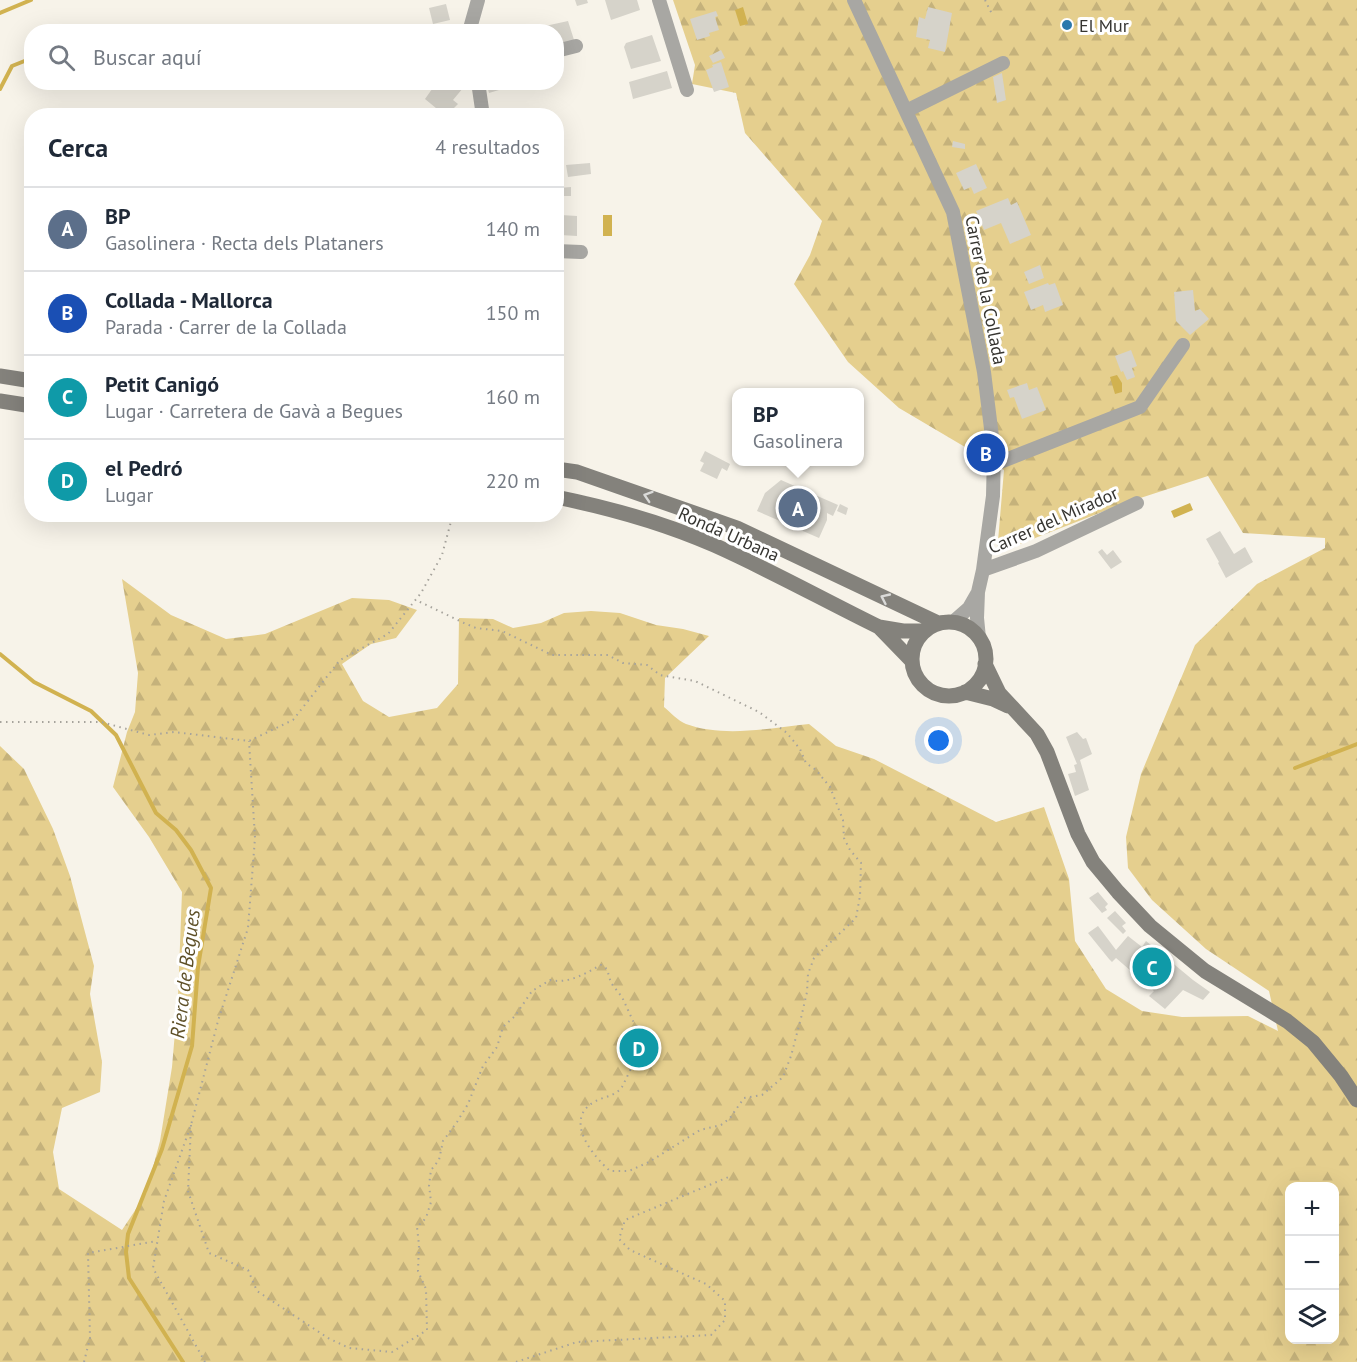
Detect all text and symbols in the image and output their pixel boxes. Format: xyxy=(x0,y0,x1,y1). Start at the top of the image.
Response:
place label: El Mur xyxy=(1079,14,1129,37)
marker: El Mur xyxy=(1060,18,1074,32)
search box xyxy=(24,24,564,90)
icon: search xyxy=(45,41,78,74)
text: Buscar aquí xyxy=(93,43,202,71)
text: Cerca xyxy=(48,131,108,164)
text: 4 resultados xyxy=(435,134,540,160)
text: BP xyxy=(105,202,131,230)
street label: Carrer de la Collada xyxy=(960,214,1012,366)
text: A xyxy=(61,216,74,242)
text: 140 m xyxy=(486,216,540,242)
text: Gasolinera · Recta dels Plataners xyxy=(105,230,384,256)
text: Collada - Mallorca xyxy=(105,286,273,314)
text: B xyxy=(62,300,73,326)
text: 150 m xyxy=(486,300,540,326)
text: Parada · Carrer de la Collada xyxy=(105,314,347,340)
text: Petit Canigó xyxy=(105,370,219,398)
text: C xyxy=(62,384,73,410)
text: 160 m xyxy=(486,384,540,410)
popup xyxy=(732,388,864,466)
text: Lugar · Carretera de Gavà a Begues xyxy=(105,398,403,424)
text: BP xyxy=(753,400,778,428)
text: Gasolinera xyxy=(753,428,843,454)
pin: B xyxy=(966,430,1006,476)
text: el Pedró xyxy=(105,454,183,482)
text: D xyxy=(61,468,74,494)
text: 220 m xyxy=(486,468,540,494)
street label: Carrer del Mirador xyxy=(985,481,1121,559)
text: Lugar xyxy=(105,482,153,508)
pin: A xyxy=(778,486,818,530)
one-way arrow xyxy=(643,491,654,503)
street label: Ronda Urbana xyxy=(675,502,783,566)
one-way arrow xyxy=(881,593,892,605)
your location xyxy=(924,726,953,755)
water label: Riera de Begues xyxy=(164,908,206,1040)
pin: C xyxy=(1132,944,1172,990)
pin: D xyxy=(620,1026,658,1070)
map controls xyxy=(1285,1182,1339,1344)
button: + xyxy=(1285,1182,1339,1236)
button: − xyxy=(1285,1236,1339,1290)
button: layers xyxy=(1285,1290,1339,1344)

